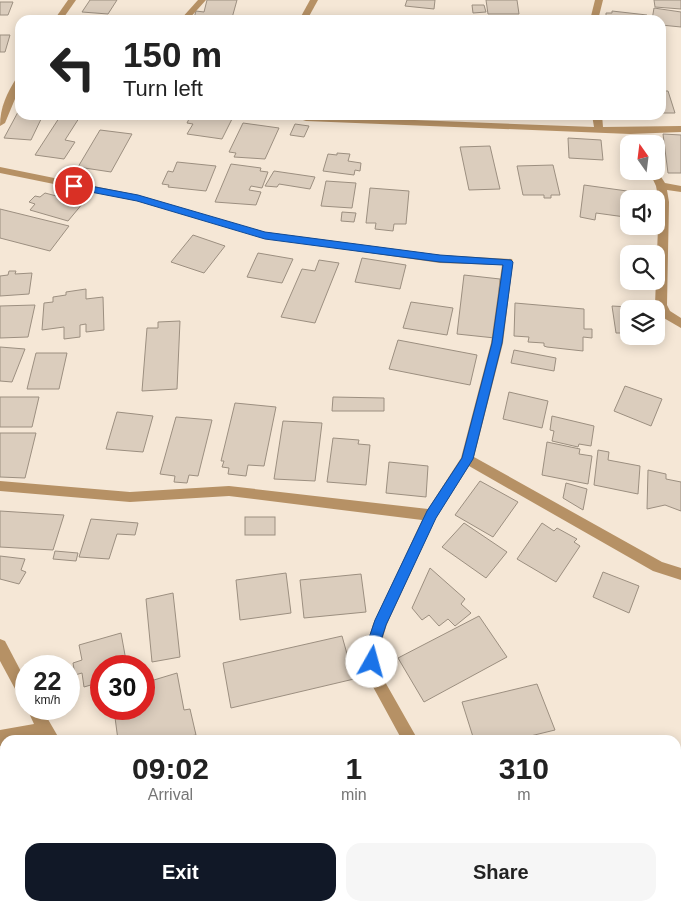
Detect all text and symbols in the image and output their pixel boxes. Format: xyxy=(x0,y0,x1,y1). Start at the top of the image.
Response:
icon: left xyxy=(40,35,105,100)
text: 150 m xyxy=(123,35,222,74)
text: Turn left xyxy=(123,76,203,101)
north arrow xyxy=(620,135,665,180)
map controls xyxy=(620,135,665,345)
pin xyxy=(53,165,95,207)
icon: arrive xyxy=(60,172,88,200)
button: sound xyxy=(620,190,665,235)
button: search xyxy=(620,245,665,290)
button: layers xyxy=(620,300,665,345)
position arrow xyxy=(345,635,397,687)
speed limit sign: 30 xyxy=(90,655,155,720)
text: 22 xyxy=(34,667,61,695)
text: km/h xyxy=(34,693,61,707)
text: 09:02 xyxy=(132,752,209,785)
text: 1 xyxy=(345,752,362,785)
text: 310 xyxy=(499,752,549,785)
text: Arrival xyxy=(148,786,193,803)
text: min xyxy=(341,786,367,803)
text: m xyxy=(517,786,530,803)
button: Exit xyxy=(25,843,336,901)
button: Share xyxy=(346,843,656,901)

